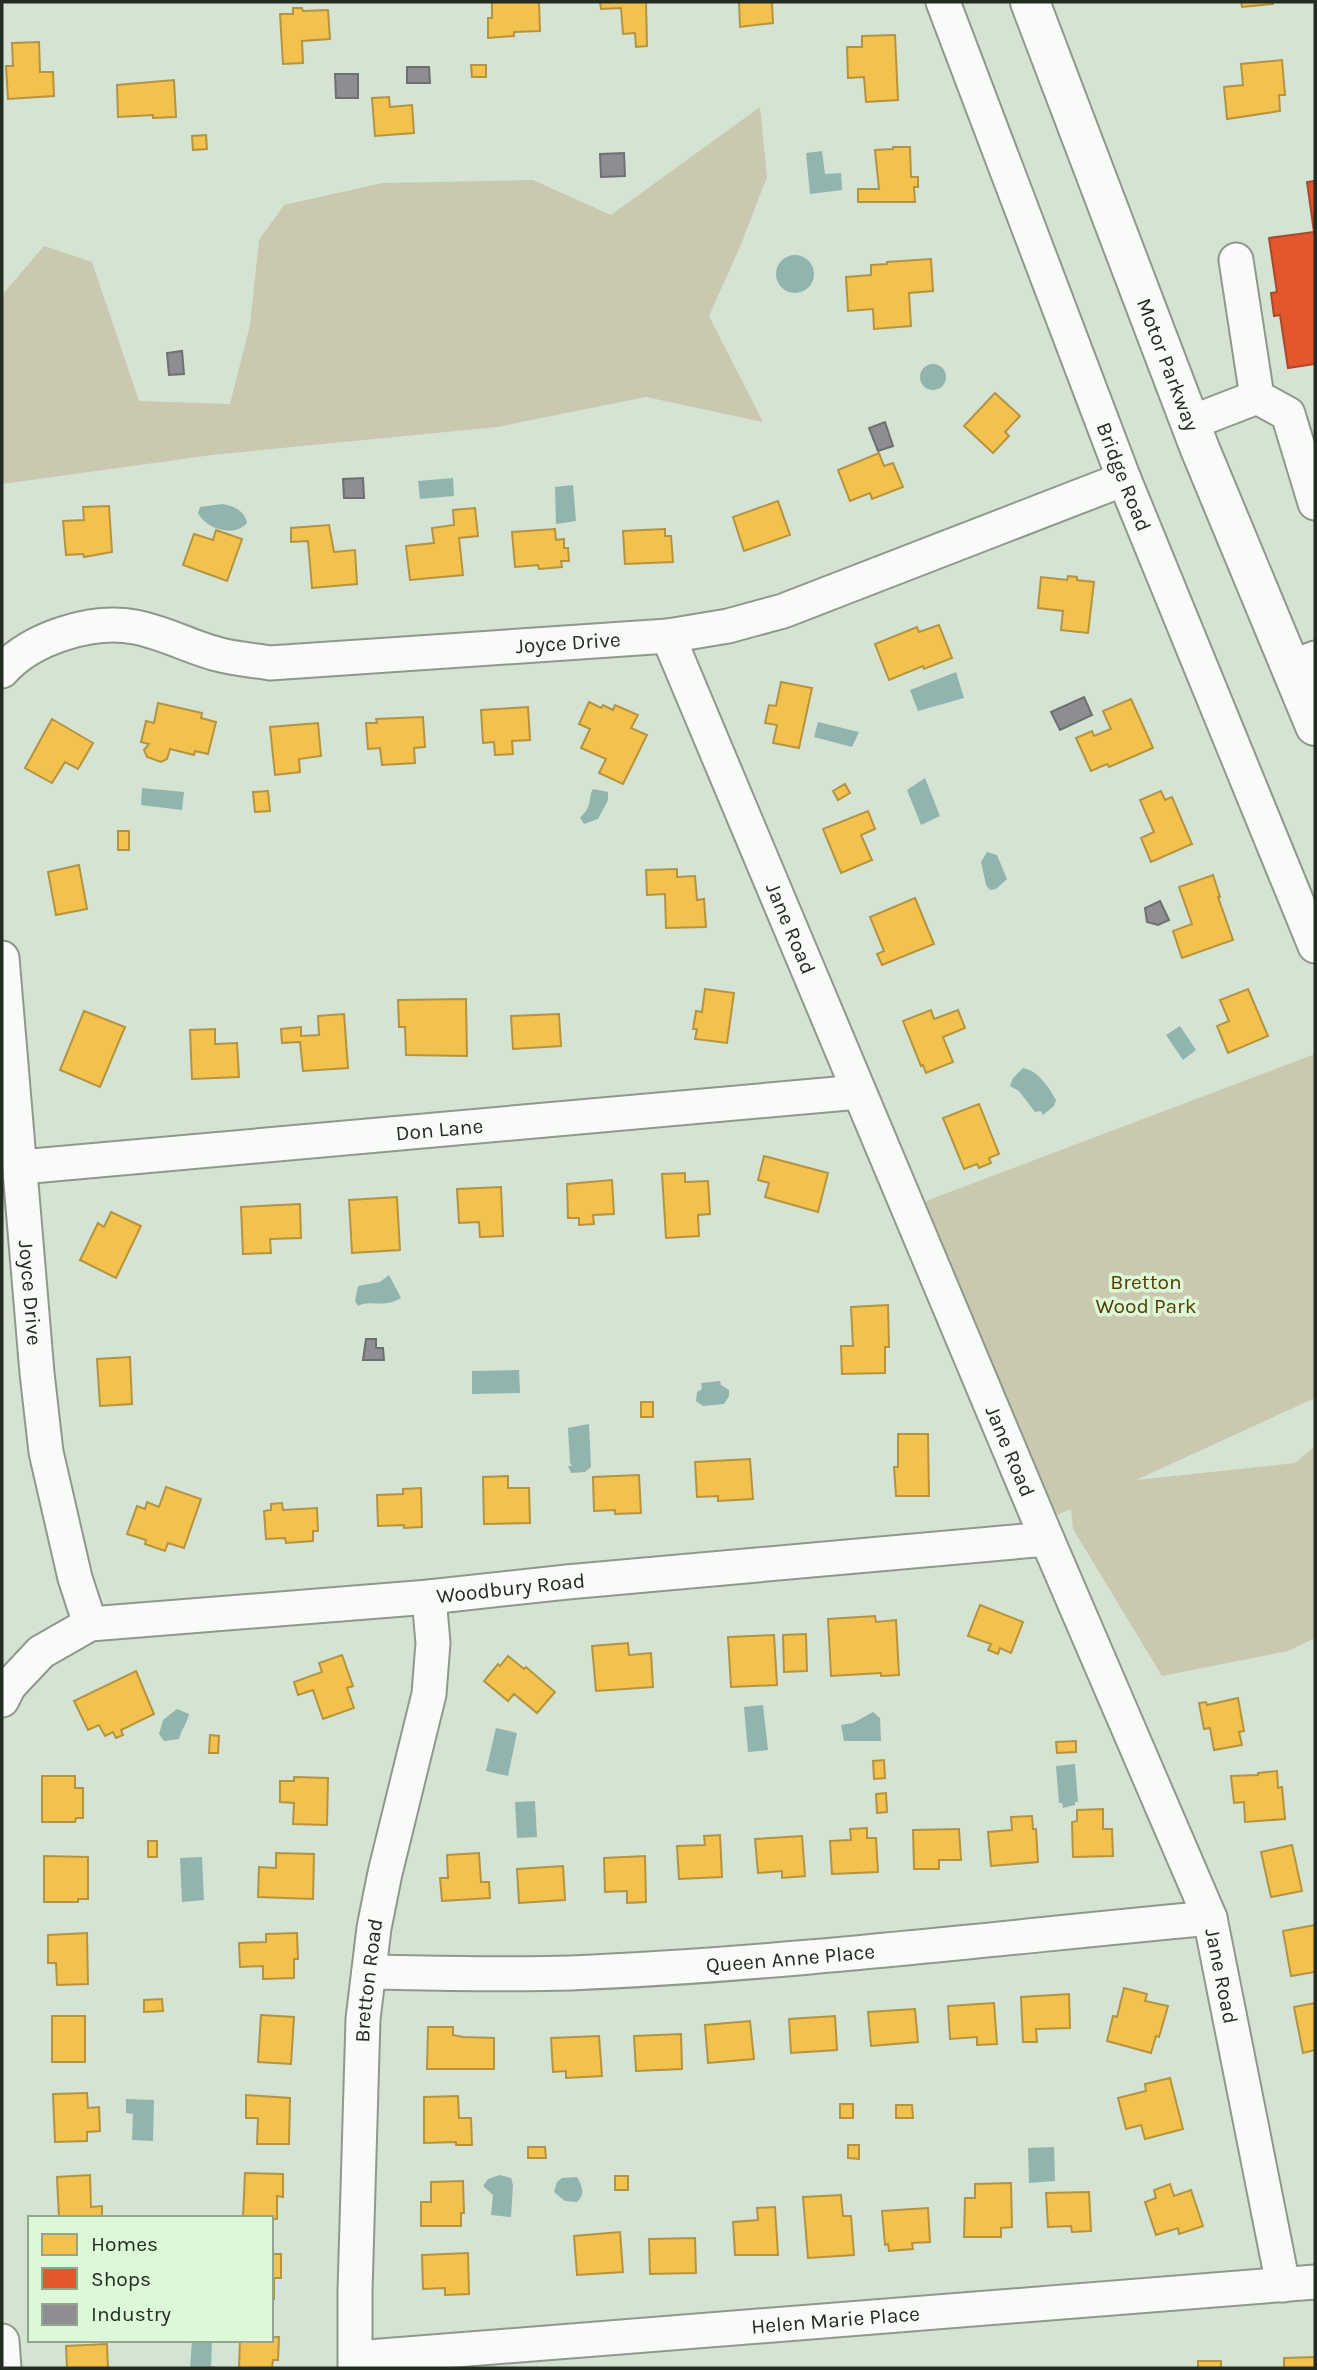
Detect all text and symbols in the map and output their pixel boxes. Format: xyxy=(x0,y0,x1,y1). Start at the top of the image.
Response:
street label: Motor Parkway xyxy=(1132,295,1204,435)
street label: Bridge Road xyxy=(1092,419,1156,535)
street label: Joyce Drive xyxy=(514,627,621,658)
street label: Jane Road xyxy=(761,879,820,978)
street label: Don Lane xyxy=(394,1114,484,1145)
street label: Joyce Drive xyxy=(14,1239,47,1346)
park label: Bretton Wood Park xyxy=(1095,1270,1197,1318)
street label: Jane Road xyxy=(980,1402,1040,1500)
street label: Woodbury Road xyxy=(435,1568,586,1608)
street label: Bretton Road xyxy=(350,1916,388,2043)
street label: Jane Road xyxy=(1200,1926,1243,2026)
street label: Queen Anne Place xyxy=(705,1939,876,1977)
legend xyxy=(28,2216,273,2342)
text: Homes xyxy=(91,2232,158,2256)
text: Shops xyxy=(91,2267,151,2291)
street label: Helen Marie Place xyxy=(750,2301,921,2339)
text: Industry xyxy=(91,2302,171,2326)

